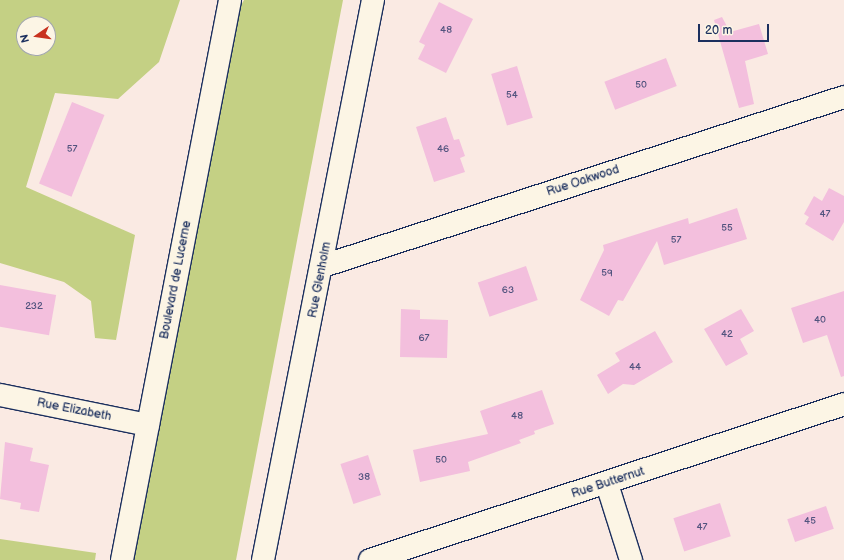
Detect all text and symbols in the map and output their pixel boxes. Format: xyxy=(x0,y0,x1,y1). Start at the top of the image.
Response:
north arrow xyxy=(16,16,56,56)
scale bar xyxy=(700,16,771,42)
text: 20 m xyxy=(705,23,732,38)
house number: 48 xyxy=(440,25,452,37)
text: N xyxy=(18,33,32,44)
house number: 50 xyxy=(635,80,647,92)
house number: 54 xyxy=(506,90,518,102)
house number: 57 xyxy=(67,144,77,156)
house number: 46 xyxy=(437,144,449,156)
street label: Rue Oakwood xyxy=(545,162,621,200)
house number: 47 xyxy=(819,209,831,221)
street label: Boulevard de Lucerne xyxy=(157,220,195,340)
house number: 55 xyxy=(721,223,733,235)
house number: 57 xyxy=(671,235,681,247)
street label: Rue Glenholm xyxy=(306,241,334,319)
house number: 59 xyxy=(601,268,613,280)
house number: 63 xyxy=(502,285,514,297)
house number: 232 xyxy=(25,301,43,313)
house number: 40 xyxy=(814,315,826,327)
house number: 42 xyxy=(721,329,733,341)
house number: 67 xyxy=(418,333,430,345)
house number: 44 xyxy=(629,362,641,374)
street label: Rue Elizabeth xyxy=(36,396,112,424)
house number: 48 xyxy=(511,411,523,423)
house number: 50 xyxy=(435,455,447,467)
street label: Rue Butternut xyxy=(570,464,646,502)
house number: 38 xyxy=(358,472,370,484)
house number: 45 xyxy=(804,516,816,528)
house number: 47 xyxy=(696,522,708,534)

